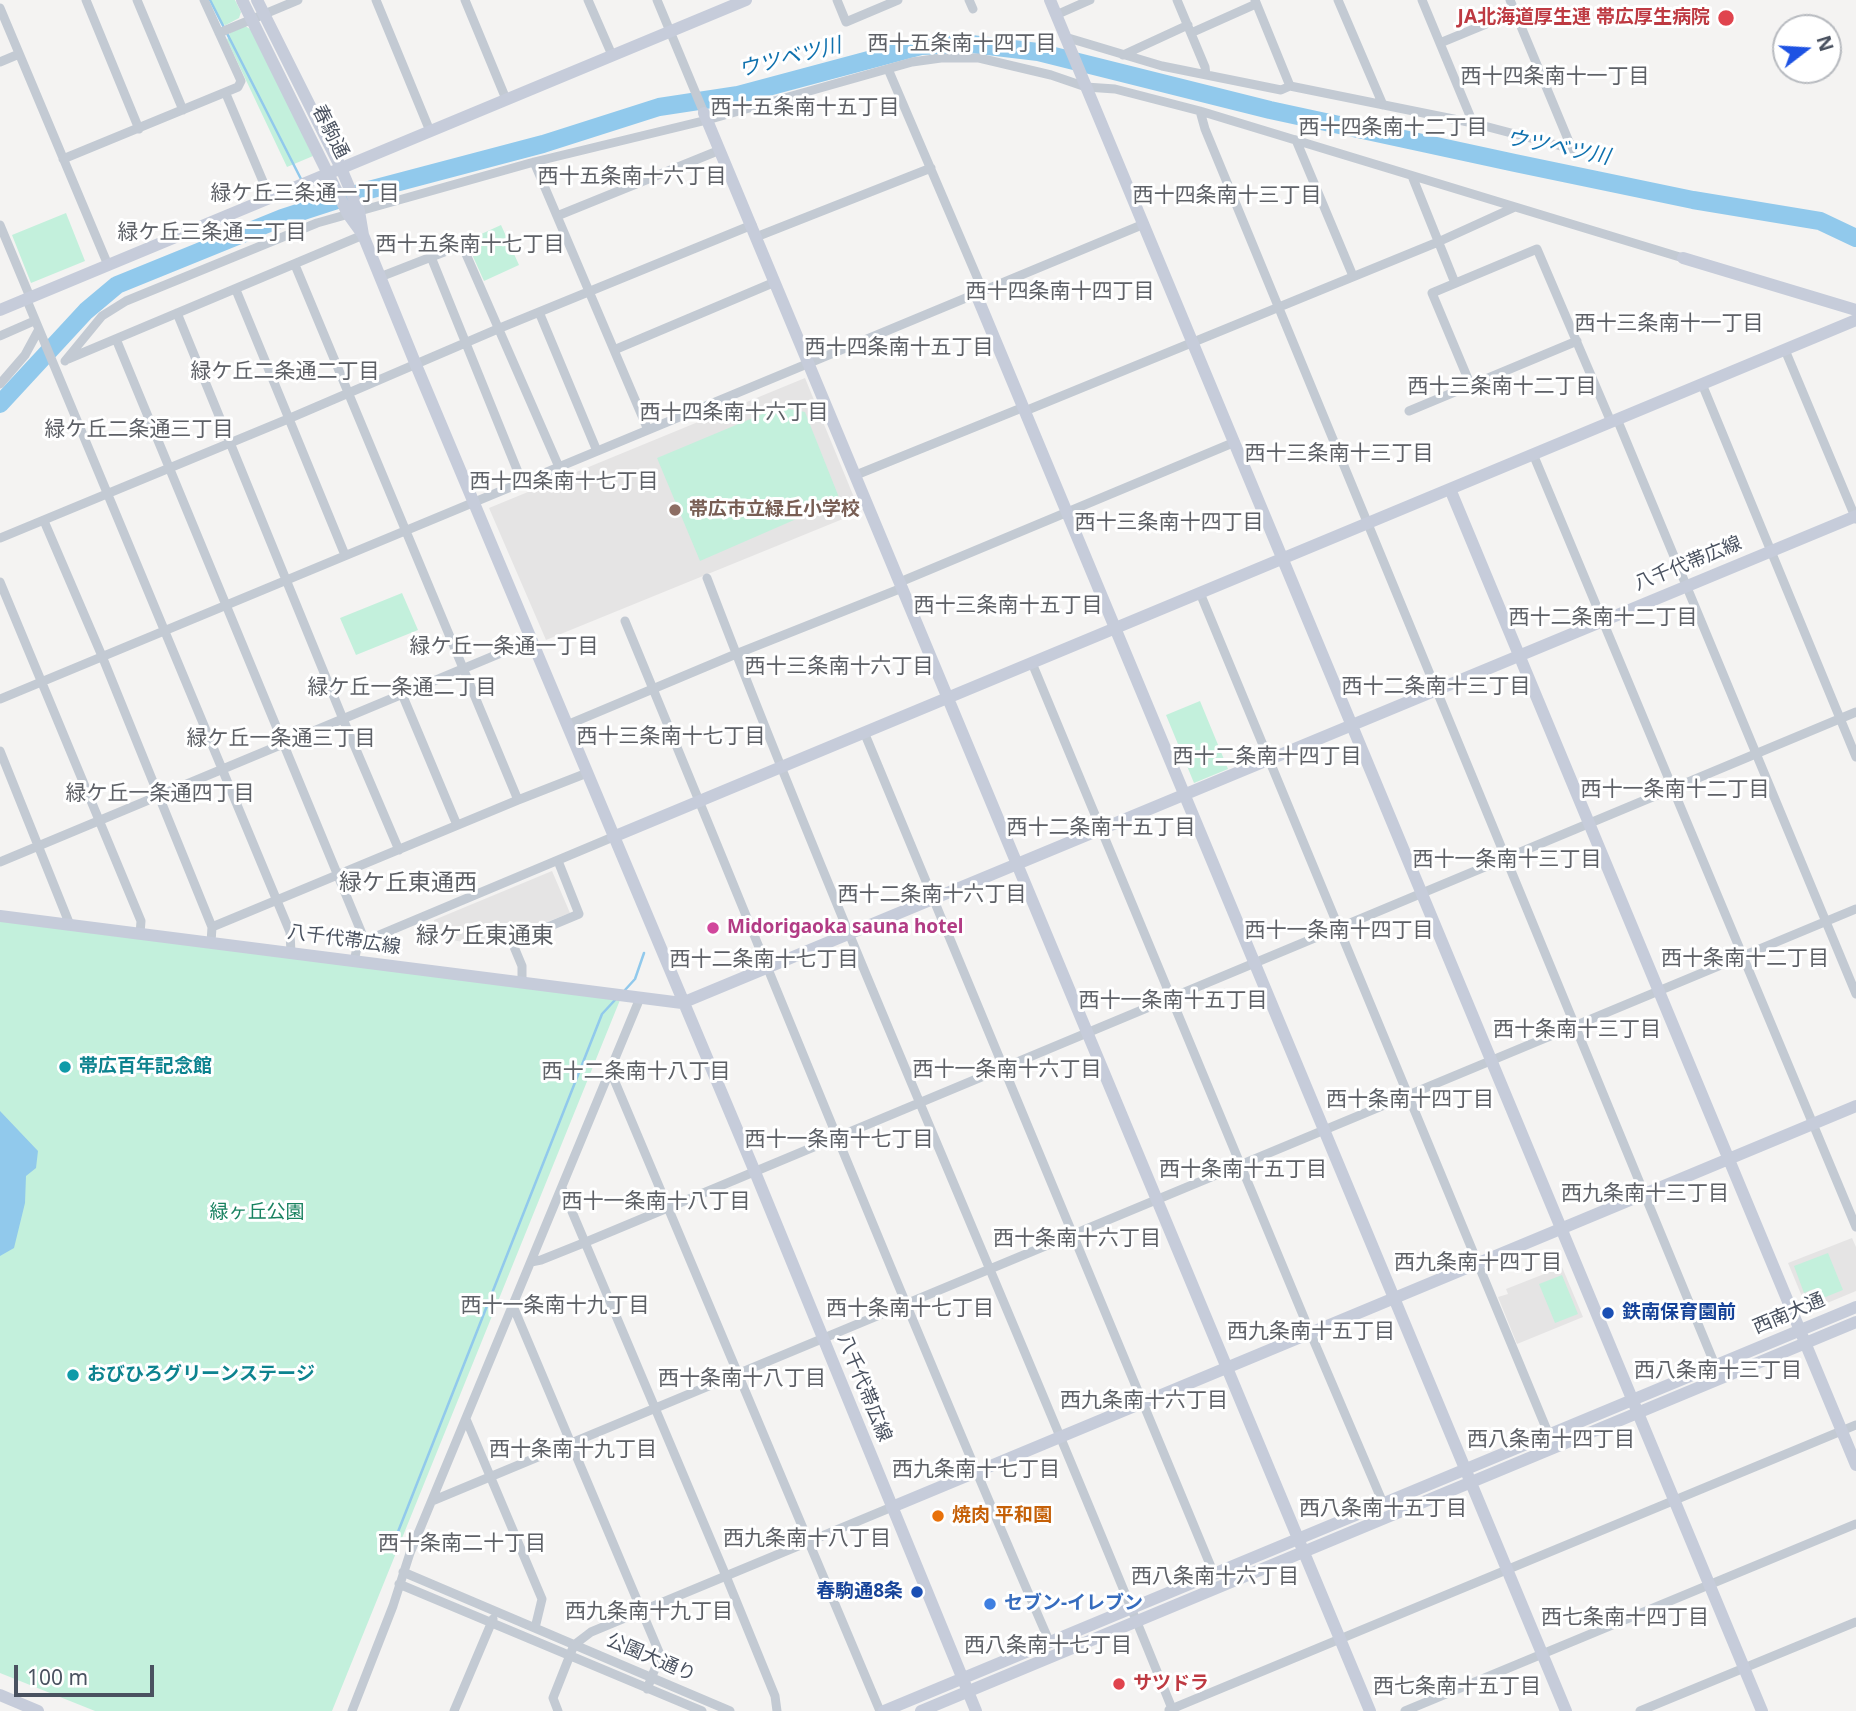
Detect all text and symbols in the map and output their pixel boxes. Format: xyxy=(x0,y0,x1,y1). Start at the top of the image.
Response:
place label: JA北海道厚生連 帯広厚生病院 xyxy=(1458,7,1710,29)
marker: JA北海道厚生連 帯広厚生病院 xyxy=(1716,8,1736,28)
north arrow xyxy=(1772,14,1842,84)
district label: 西十五条南十四丁目 xyxy=(868,31,1056,57)
text: N xyxy=(1810,32,1840,55)
water label: ウツベツ川 xyxy=(736,33,844,83)
district label: 西十四条南十一丁目 xyxy=(1461,64,1649,90)
district label: 西十五条南十五丁目 xyxy=(711,95,899,121)
street label: 春駒通 xyxy=(307,101,353,163)
district label: 西十四条南十二丁目 xyxy=(1299,115,1487,141)
water label: ウツベツ川 xyxy=(1504,126,1612,170)
district label: 西十五条南十六丁目 xyxy=(538,164,726,190)
district label: 緑ケ丘三条通一丁目 xyxy=(211,181,399,207)
district label: 西十四条南十三丁目 xyxy=(1133,183,1321,209)
district label: 緑ケ丘三条通二丁目 xyxy=(118,220,306,246)
district label: 西十五条南十七丁目 xyxy=(376,232,564,258)
district label: 西十四条南十四丁目 xyxy=(966,279,1154,305)
district label: 西十三条南十一丁目 xyxy=(1575,311,1763,337)
district label: 西十四条南十五丁目 xyxy=(805,335,993,361)
district label: 緑ケ丘二条通二丁目 xyxy=(191,359,379,385)
district label: 西十三条南十二丁目 xyxy=(1408,374,1596,400)
district label: 西十四条南十六丁目 xyxy=(640,400,828,426)
district label: 緑ケ丘二条通三丁目 xyxy=(45,417,233,443)
district label: 西十三条南十三丁目 xyxy=(1245,441,1433,467)
district label: 西十四条南十七丁目 xyxy=(470,469,658,495)
place label: 帯広市立緑丘小学校 xyxy=(689,499,860,521)
marker: 帯広市立緑丘小学校 xyxy=(667,502,683,518)
district label: 西十三条南十四丁目 xyxy=(1075,510,1263,536)
street label: 八千代帯広線 xyxy=(1631,532,1745,596)
district label: 西十三条南十五丁目 xyxy=(914,593,1102,619)
district label: 西十二条南十二丁目 xyxy=(1509,605,1697,631)
district label: 緑ケ丘一条通一丁目 xyxy=(410,634,598,660)
district label: 西十三条南十六丁目 xyxy=(745,654,933,680)
district label: 西十二条南十三丁目 xyxy=(1342,674,1530,700)
district label: 緑ケ丘一条通二丁目 xyxy=(308,675,496,701)
district label: 西十三条南十七丁目 xyxy=(577,724,765,750)
district label: 緑ケ丘一条通三丁目 xyxy=(187,726,375,752)
district label: 西十二条南十四丁目 xyxy=(1173,744,1361,770)
district label: 西十一条南十二丁目 xyxy=(1581,777,1769,803)
district label: 緑ケ丘一条通四丁目 xyxy=(66,781,254,807)
district label: 西十二条南十五丁目 xyxy=(1007,815,1195,841)
district label: 西十一条南十三丁目 xyxy=(1413,847,1601,873)
district label: 緑ケ丘東通西 xyxy=(339,869,477,897)
district label: 西十二条南十六丁目 xyxy=(838,882,1026,908)
place label: Midorigaoka sauna hotel xyxy=(727,917,963,939)
district label: 西十一条南十四丁目 xyxy=(1245,918,1433,944)
marker: Midorigaoka sauna hotel xyxy=(705,920,721,936)
street label: 八千代帯広線 xyxy=(286,921,402,959)
district label: 緑ケ丘東通東 xyxy=(416,922,554,950)
district label: 西十条南十二丁目 xyxy=(1661,946,1829,972)
district label: 西十二条南十七丁目 xyxy=(670,947,858,973)
district label: 西十一条南十五丁目 xyxy=(1079,988,1267,1014)
district label: 西十条南十三丁目 xyxy=(1493,1017,1661,1043)
place label: 帯広百年記念館 xyxy=(79,1056,212,1078)
district label: 西十一条南十六丁目 xyxy=(913,1057,1101,1083)
marker: 帯広百年記念館 xyxy=(57,1059,73,1075)
district label: 西十二条南十八丁目 xyxy=(542,1059,730,1085)
district label: 西十条南十四丁目 xyxy=(1326,1087,1494,1113)
district label: 西十一条南十七丁目 xyxy=(745,1127,933,1153)
district label: 西十条南十五丁目 xyxy=(1159,1157,1327,1183)
district label: 西九条南十三丁目 xyxy=(1561,1181,1729,1207)
district label: 西十一条南十八丁目 xyxy=(562,1189,750,1215)
park label: 緑ヶ丘公園 xyxy=(210,1202,304,1224)
district label: 西十条南十六丁目 xyxy=(993,1226,1161,1252)
district label: 西九条南十四丁目 xyxy=(1394,1250,1562,1276)
street label: 西南大通 xyxy=(1750,1289,1828,1339)
district label: 西十一条南十九丁目 xyxy=(461,1293,649,1319)
district label: 西十条南十七丁目 xyxy=(826,1296,994,1322)
place label: 鉄南保育園前 xyxy=(1622,1302,1736,1324)
marker: 鉄南保育園前 xyxy=(1600,1305,1616,1321)
district label: 西九条南十五丁目 xyxy=(1227,1319,1395,1345)
street label: 八千代帯広線 xyxy=(832,1331,896,1445)
district label: 西八条南十三丁目 xyxy=(1634,1358,1802,1384)
place label: おびひろグリーンステージ xyxy=(87,1364,315,1386)
district label: 西十条南十八丁目 xyxy=(658,1366,826,1392)
marker: おびひろグリーンステージ xyxy=(65,1367,81,1383)
district label: 西九条南十六丁目 xyxy=(1060,1388,1228,1414)
district label: 西八条南十四丁目 xyxy=(1467,1427,1635,1453)
district label: 西十条南十九丁目 xyxy=(489,1437,657,1463)
district label: 西九条南十七丁目 xyxy=(892,1457,1060,1483)
district label: 西八条南十五丁目 xyxy=(1299,1496,1467,1522)
place label: 焼肉 平和園 xyxy=(952,1505,1052,1527)
marker: 焼肉 平和園 xyxy=(930,1508,946,1524)
district label: 西九条南十八丁目 xyxy=(723,1526,891,1552)
district label: 西十条南二十丁目 xyxy=(378,1531,546,1557)
district label: 西八条南十六丁目 xyxy=(1131,1564,1299,1590)
place label: 春駒通8条 xyxy=(816,1581,903,1603)
marker: 春駒通8条 xyxy=(909,1584,925,1600)
place label: セブン-イレブン xyxy=(1004,1593,1143,1615)
marker: セブン-イレブン xyxy=(982,1596,998,1612)
district label: 西九条南十九丁目 xyxy=(565,1599,733,1625)
district label: 西七条南十四丁目 xyxy=(1541,1605,1709,1631)
street label: 公園大通り xyxy=(603,1629,699,1687)
district label: 西八条南十七丁目 xyxy=(964,1633,1132,1659)
scale bar xyxy=(18,1652,158,1696)
text: 100 m xyxy=(27,1663,88,1691)
place label: サツドラ xyxy=(1133,1673,1209,1695)
district label: 西七条南十五丁目 xyxy=(1373,1674,1541,1700)
marker: サツドラ xyxy=(1111,1676,1127,1692)

